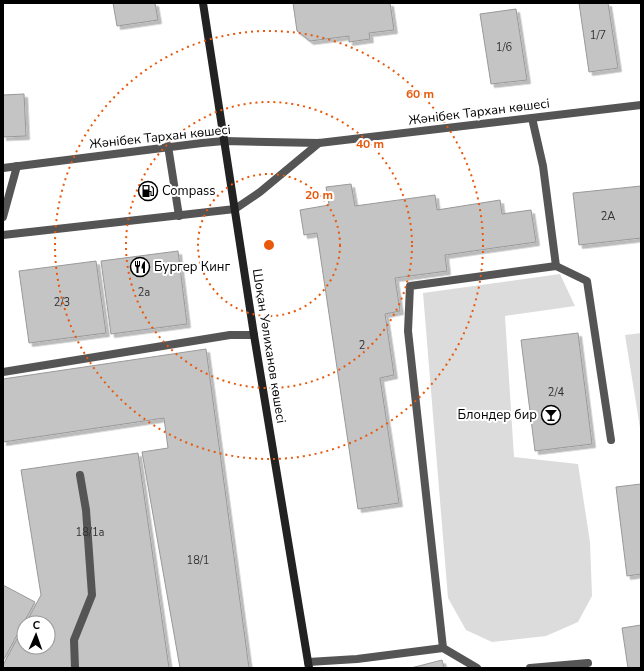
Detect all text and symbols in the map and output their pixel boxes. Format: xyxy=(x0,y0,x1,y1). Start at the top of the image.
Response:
house number: 1/7 xyxy=(590,28,606,43)
house number: 1/6 xyxy=(496,40,513,55)
text: 60 m xyxy=(406,86,434,102)
street label: Жәнібек Тархан көшесі xyxy=(407,94,551,130)
street label: Жәнібек Тархан көшесі xyxy=(88,121,232,153)
text: 40 m xyxy=(356,136,384,152)
fuel station icon: Compass xyxy=(137,180,159,202)
place label: Compass xyxy=(162,182,216,200)
text: 20 m xyxy=(305,187,333,203)
house number: 2А xyxy=(601,209,615,224)
centre of rings xyxy=(262,238,276,252)
restaurant icon: Бургер Кинг xyxy=(129,256,151,278)
place label: Бургер Кинг xyxy=(154,258,230,276)
street label: Шоқан Уәлиханов көшесі xyxy=(248,267,290,425)
house number: 2а xyxy=(138,285,150,300)
house number: 2/3 xyxy=(54,295,70,310)
house number: 2 xyxy=(359,338,365,353)
house number: 2/4 xyxy=(548,385,565,400)
bar icon: Блондер бир xyxy=(540,404,562,426)
place label: Блондер бир xyxy=(458,406,537,424)
house number: 18/1а xyxy=(76,525,104,540)
house number: 18/1 xyxy=(187,553,209,568)
north arrow xyxy=(16,615,56,655)
text: С xyxy=(32,618,41,633)

